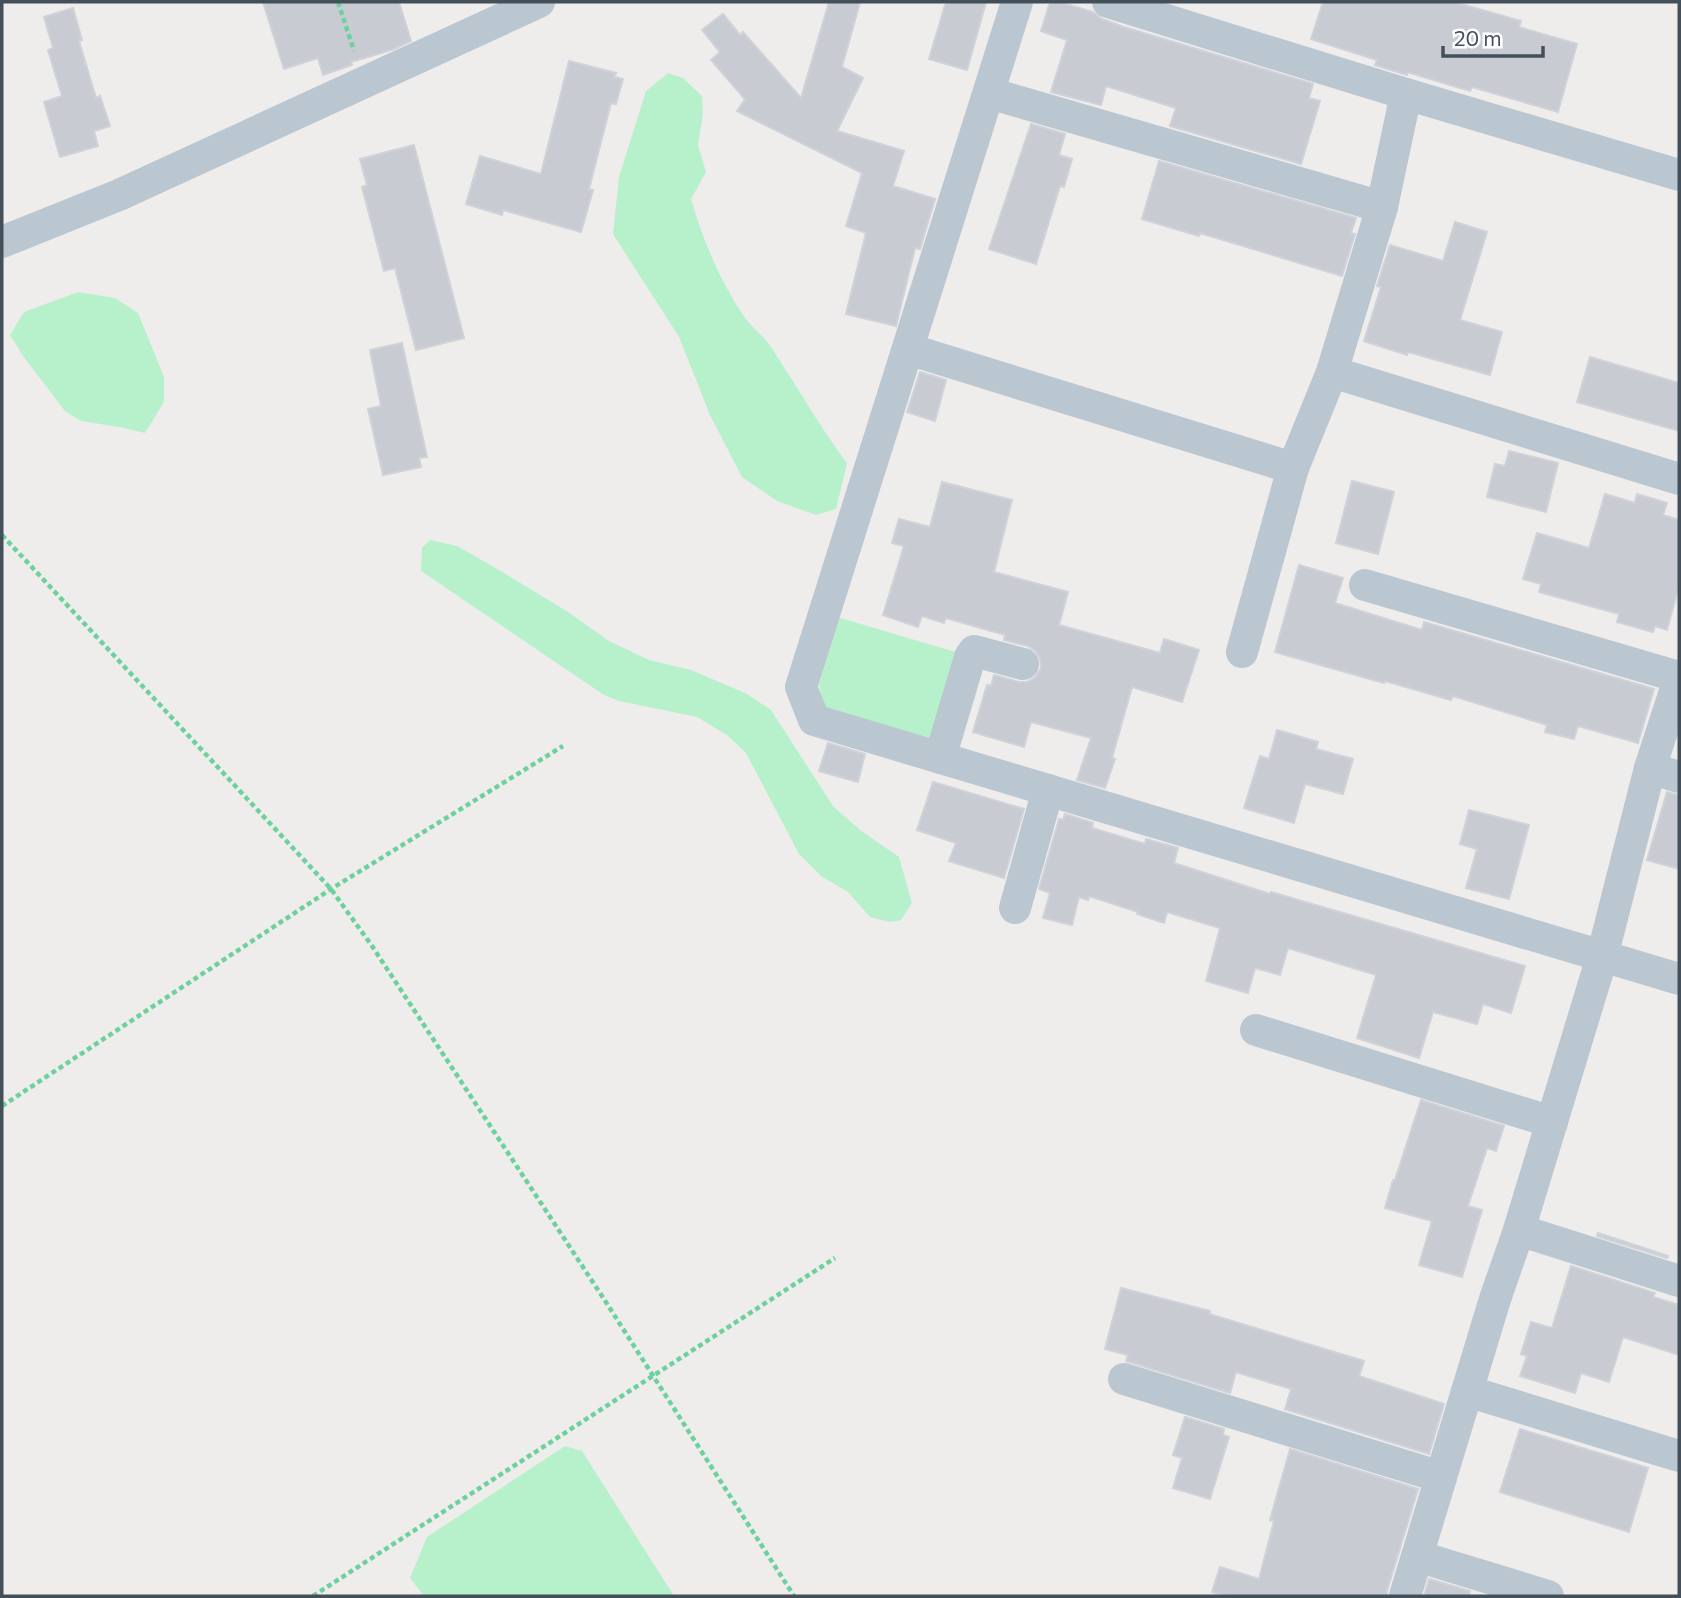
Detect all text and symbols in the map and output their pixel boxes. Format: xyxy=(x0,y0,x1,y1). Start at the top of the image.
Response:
scale bar xyxy=(1443,14,1543,58)
text: 20 m xyxy=(1454,25,1502,50)

